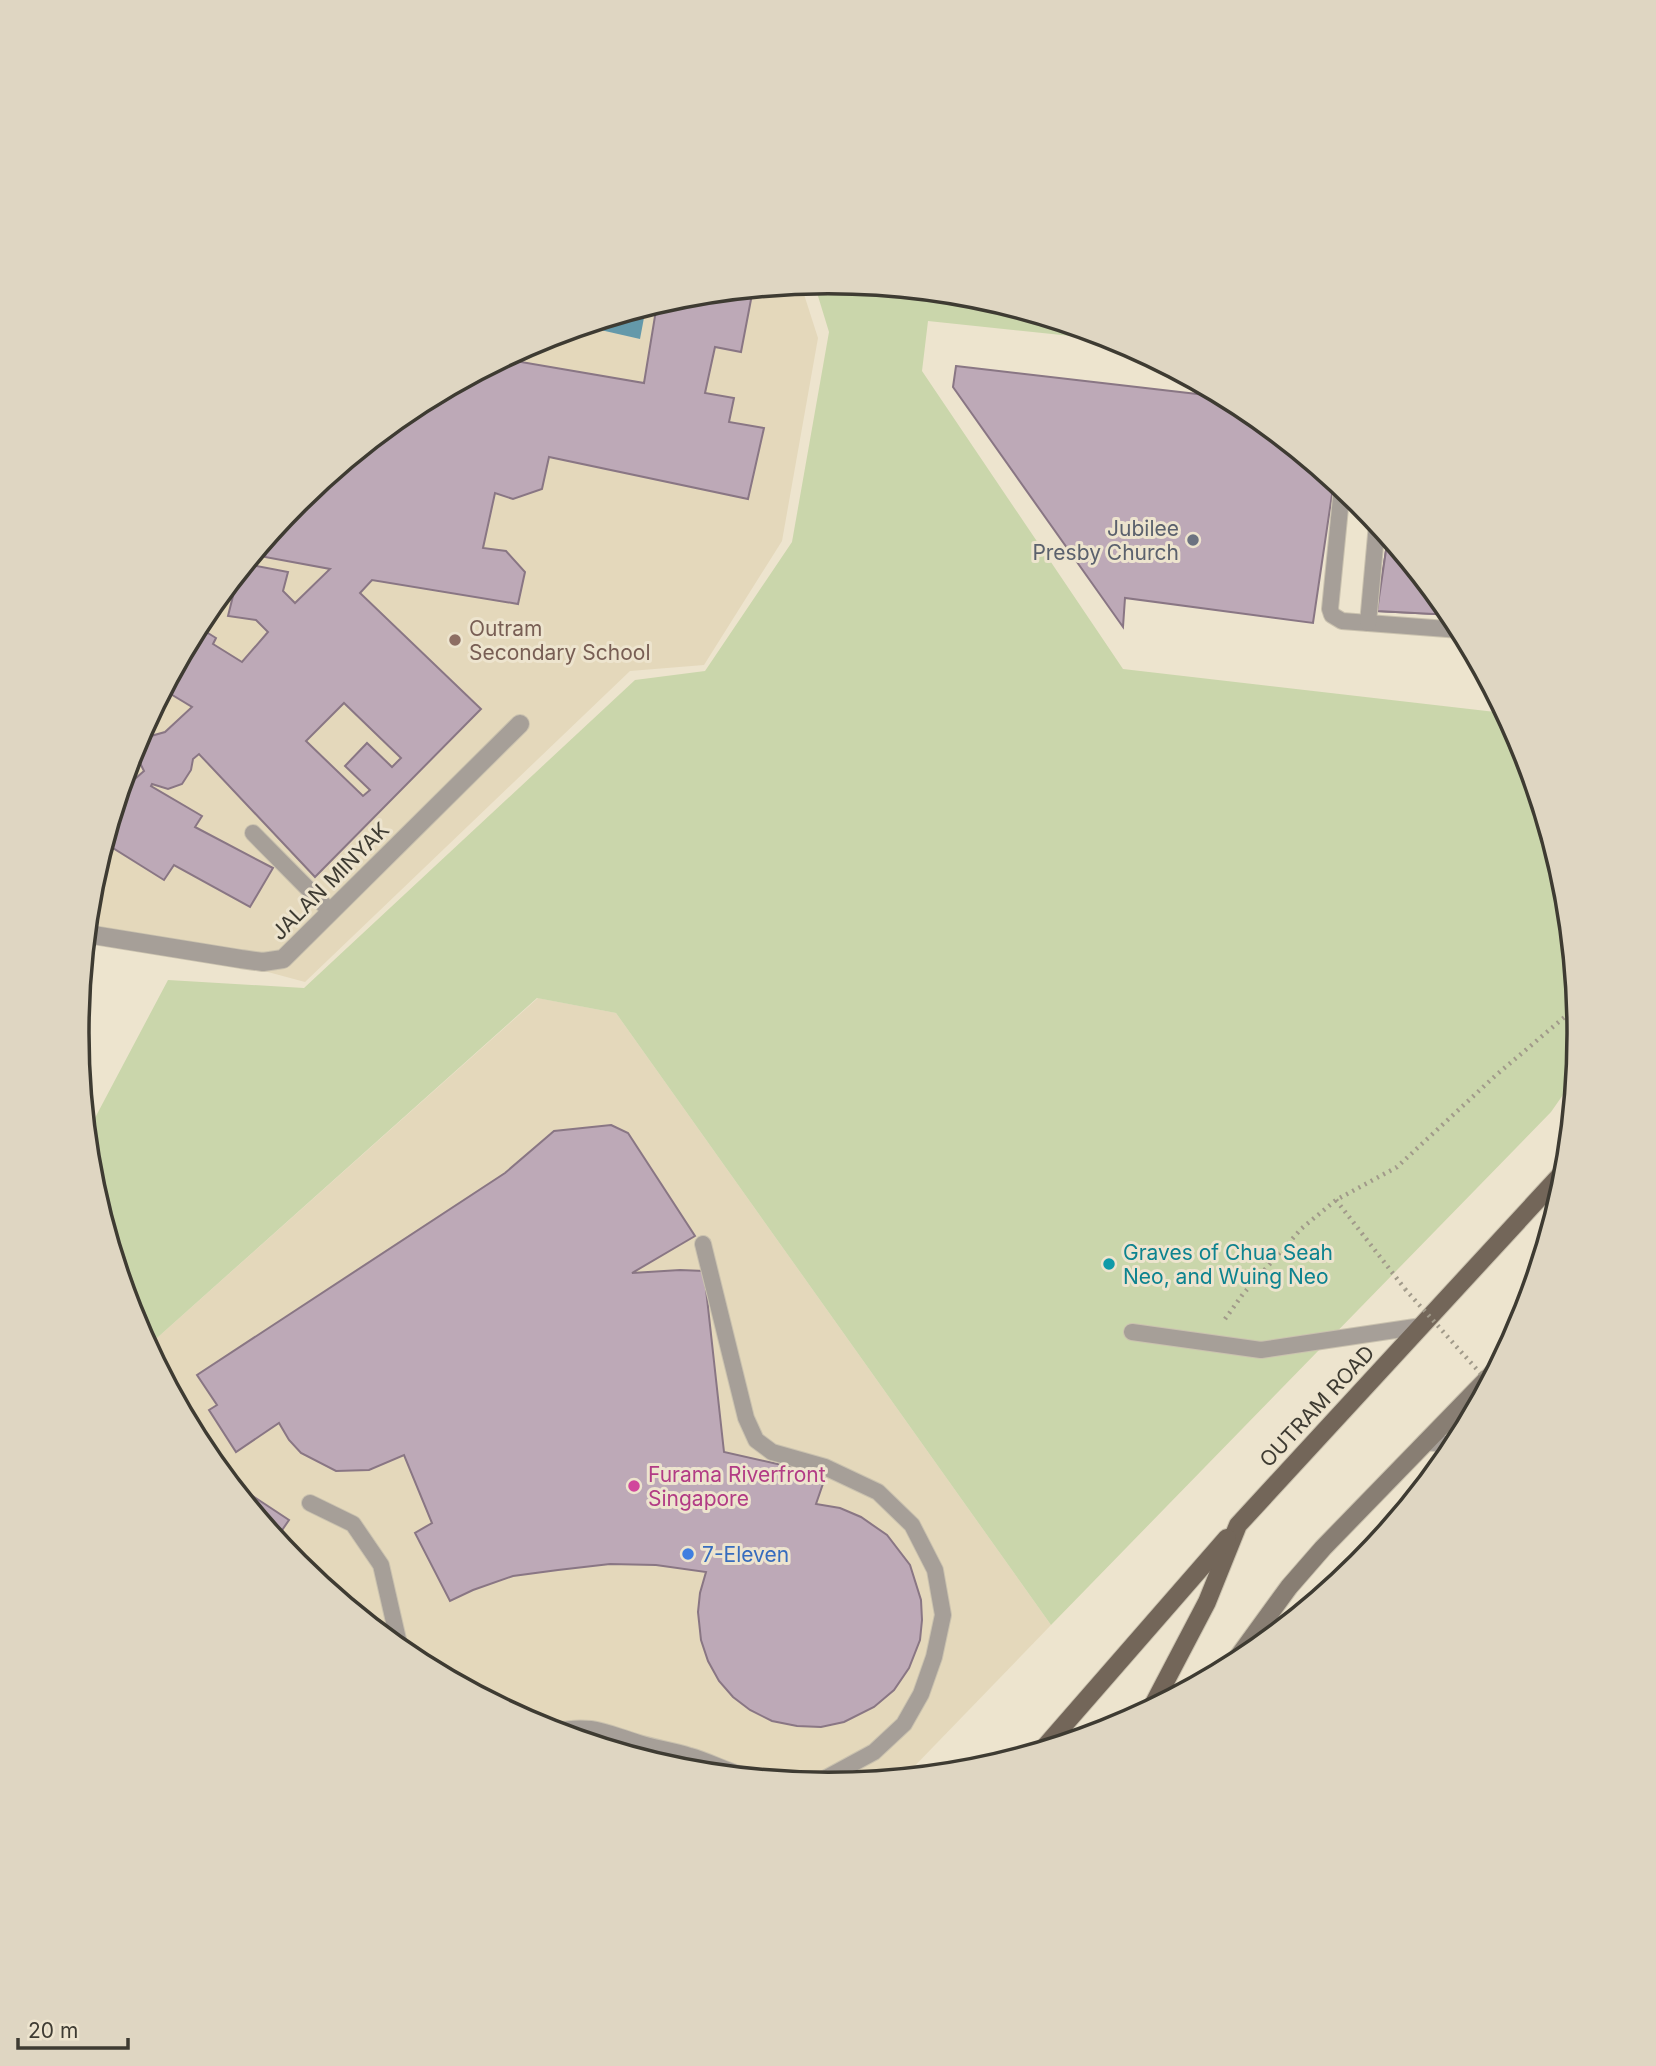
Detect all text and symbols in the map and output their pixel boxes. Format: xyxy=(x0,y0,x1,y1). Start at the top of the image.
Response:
place label: Jubilee Presby Church xyxy=(1032,516,1179,565)
marker: Jubilee Presby Church xyxy=(1185,532,1201,548)
place label: Outram Secondary School xyxy=(469,616,650,665)
marker: Outram Secondary School xyxy=(447,632,463,648)
street label: JALAN MINYAK xyxy=(266,817,394,945)
place label: Graves of Chua Seah Neo, and Wuing Neo xyxy=(1123,1240,1333,1289)
marker: Graves of Chua Seah Neo, and Wuing Neo xyxy=(1101,1256,1117,1272)
street label: OUTRAM ROAD xyxy=(1254,1340,1380,1472)
place label: Furama Riverfront Singapore xyxy=(648,1462,826,1511)
marker: Furama Riverfront Singapore xyxy=(626,1478,642,1494)
place label: 7-Eleven xyxy=(702,1542,789,1567)
marker: 7-Eleven xyxy=(680,1546,696,1562)
scale bar xyxy=(18,2007,128,2050)
text: 20 m xyxy=(28,2018,78,2043)

